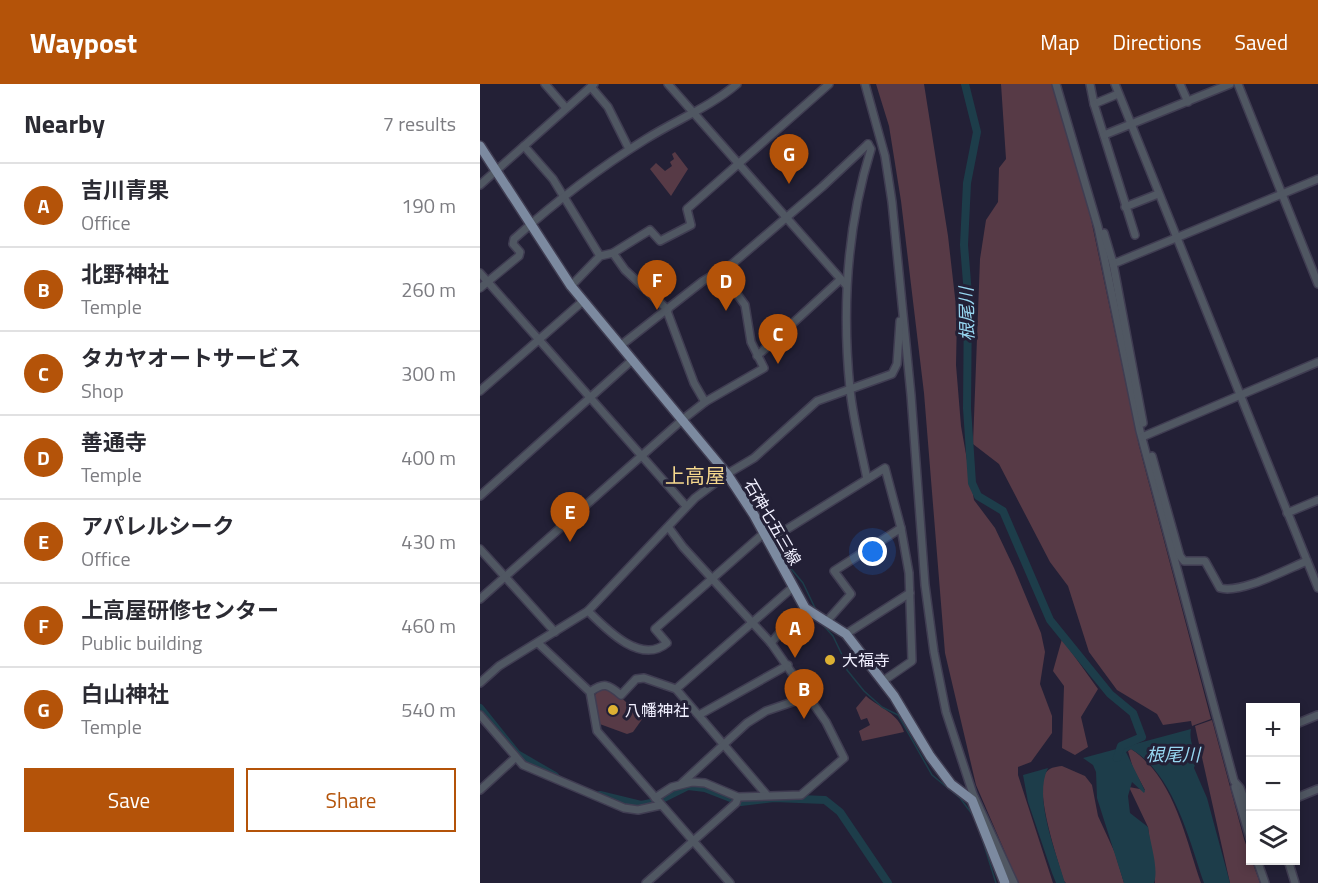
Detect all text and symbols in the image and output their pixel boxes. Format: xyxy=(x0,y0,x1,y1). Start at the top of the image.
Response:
text: Waypost xyxy=(30,21,137,64)
text: Map xyxy=(1040,26,1080,58)
text: Directions xyxy=(1113,26,1202,58)
text: Saved xyxy=(1235,26,1288,58)
text: Nearby xyxy=(24,104,105,143)
text: 7 results xyxy=(383,108,456,139)
pin: G xyxy=(770,135,808,184)
text: 吉川青果 xyxy=(81,173,169,207)
text: A xyxy=(37,190,50,221)
text: 190 m xyxy=(401,190,456,221)
text: Office xyxy=(81,207,131,238)
text: 北野神社 xyxy=(81,257,169,291)
pin: F xyxy=(638,260,676,310)
pin: D xyxy=(706,262,746,311)
text: B xyxy=(37,274,50,305)
text: 260 m xyxy=(401,274,456,305)
water label: 根尾川 xyxy=(952,285,980,341)
text: Temple xyxy=(81,291,142,322)
pin: C xyxy=(758,314,798,364)
text: タカヤオートサービス xyxy=(81,341,301,375)
text: C xyxy=(38,358,49,389)
text: 300 m xyxy=(401,358,456,389)
text: Shop xyxy=(81,375,124,406)
text: 善通寺 xyxy=(81,425,147,459)
text: D xyxy=(37,442,50,473)
text: 400 m xyxy=(401,442,456,473)
text: Temple xyxy=(81,459,142,490)
district label: 上高屋 xyxy=(665,460,725,491)
street label: 石神七五三線 xyxy=(739,474,807,570)
pin: E xyxy=(550,492,590,542)
text: アパレルシーク xyxy=(81,509,235,543)
text: E xyxy=(38,526,49,557)
text: 430 m xyxy=(401,526,456,557)
your location xyxy=(858,537,887,566)
text: Office xyxy=(81,543,131,574)
text: 上高屋研修センター xyxy=(81,593,279,627)
pin: A xyxy=(776,608,814,658)
text: F xyxy=(38,610,49,641)
text: 460 m xyxy=(401,610,456,641)
text: Public building xyxy=(81,627,202,658)
place label: 大福寺 xyxy=(842,648,890,672)
marker: 大福寺 xyxy=(823,653,837,667)
pin: B xyxy=(784,670,824,719)
text: 白山神社 xyxy=(81,677,169,711)
text: G xyxy=(37,694,50,725)
text: 540 m xyxy=(401,694,456,725)
place label: 八幡神社 xyxy=(625,698,689,722)
marker: 八幡神社 xyxy=(606,703,620,717)
map controls xyxy=(1246,703,1300,865)
button: + xyxy=(1246,703,1300,757)
text: Temple xyxy=(81,711,142,742)
water label: 根尾川 xyxy=(1146,741,1202,768)
button: − xyxy=(1246,757,1300,811)
button: Save xyxy=(24,768,234,832)
button: Share xyxy=(246,768,456,832)
button: layers xyxy=(1246,811,1300,865)

